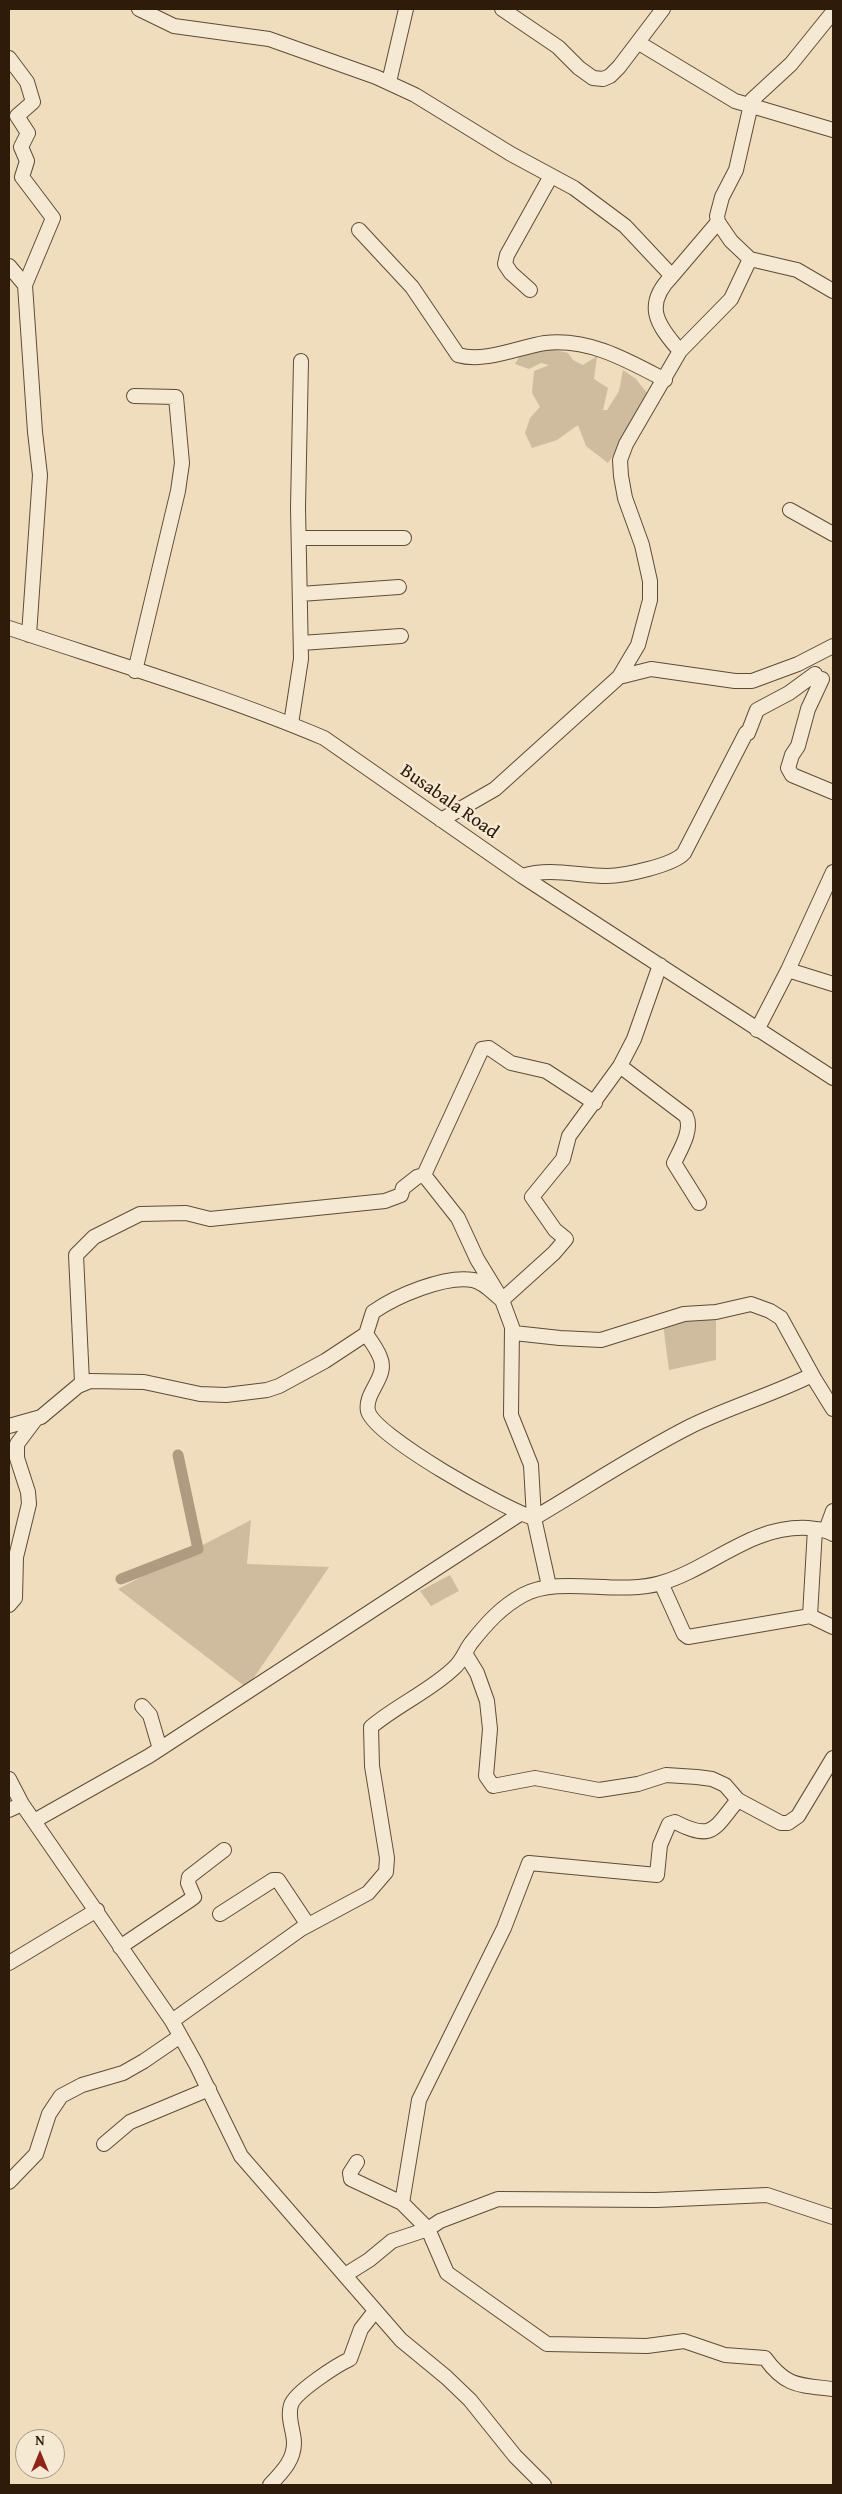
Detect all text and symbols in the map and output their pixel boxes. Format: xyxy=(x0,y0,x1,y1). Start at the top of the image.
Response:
street label: Busabala Road xyxy=(396,760,502,844)
north arrow xyxy=(15,2429,65,2479)
text: N xyxy=(35,2430,45,2450)

